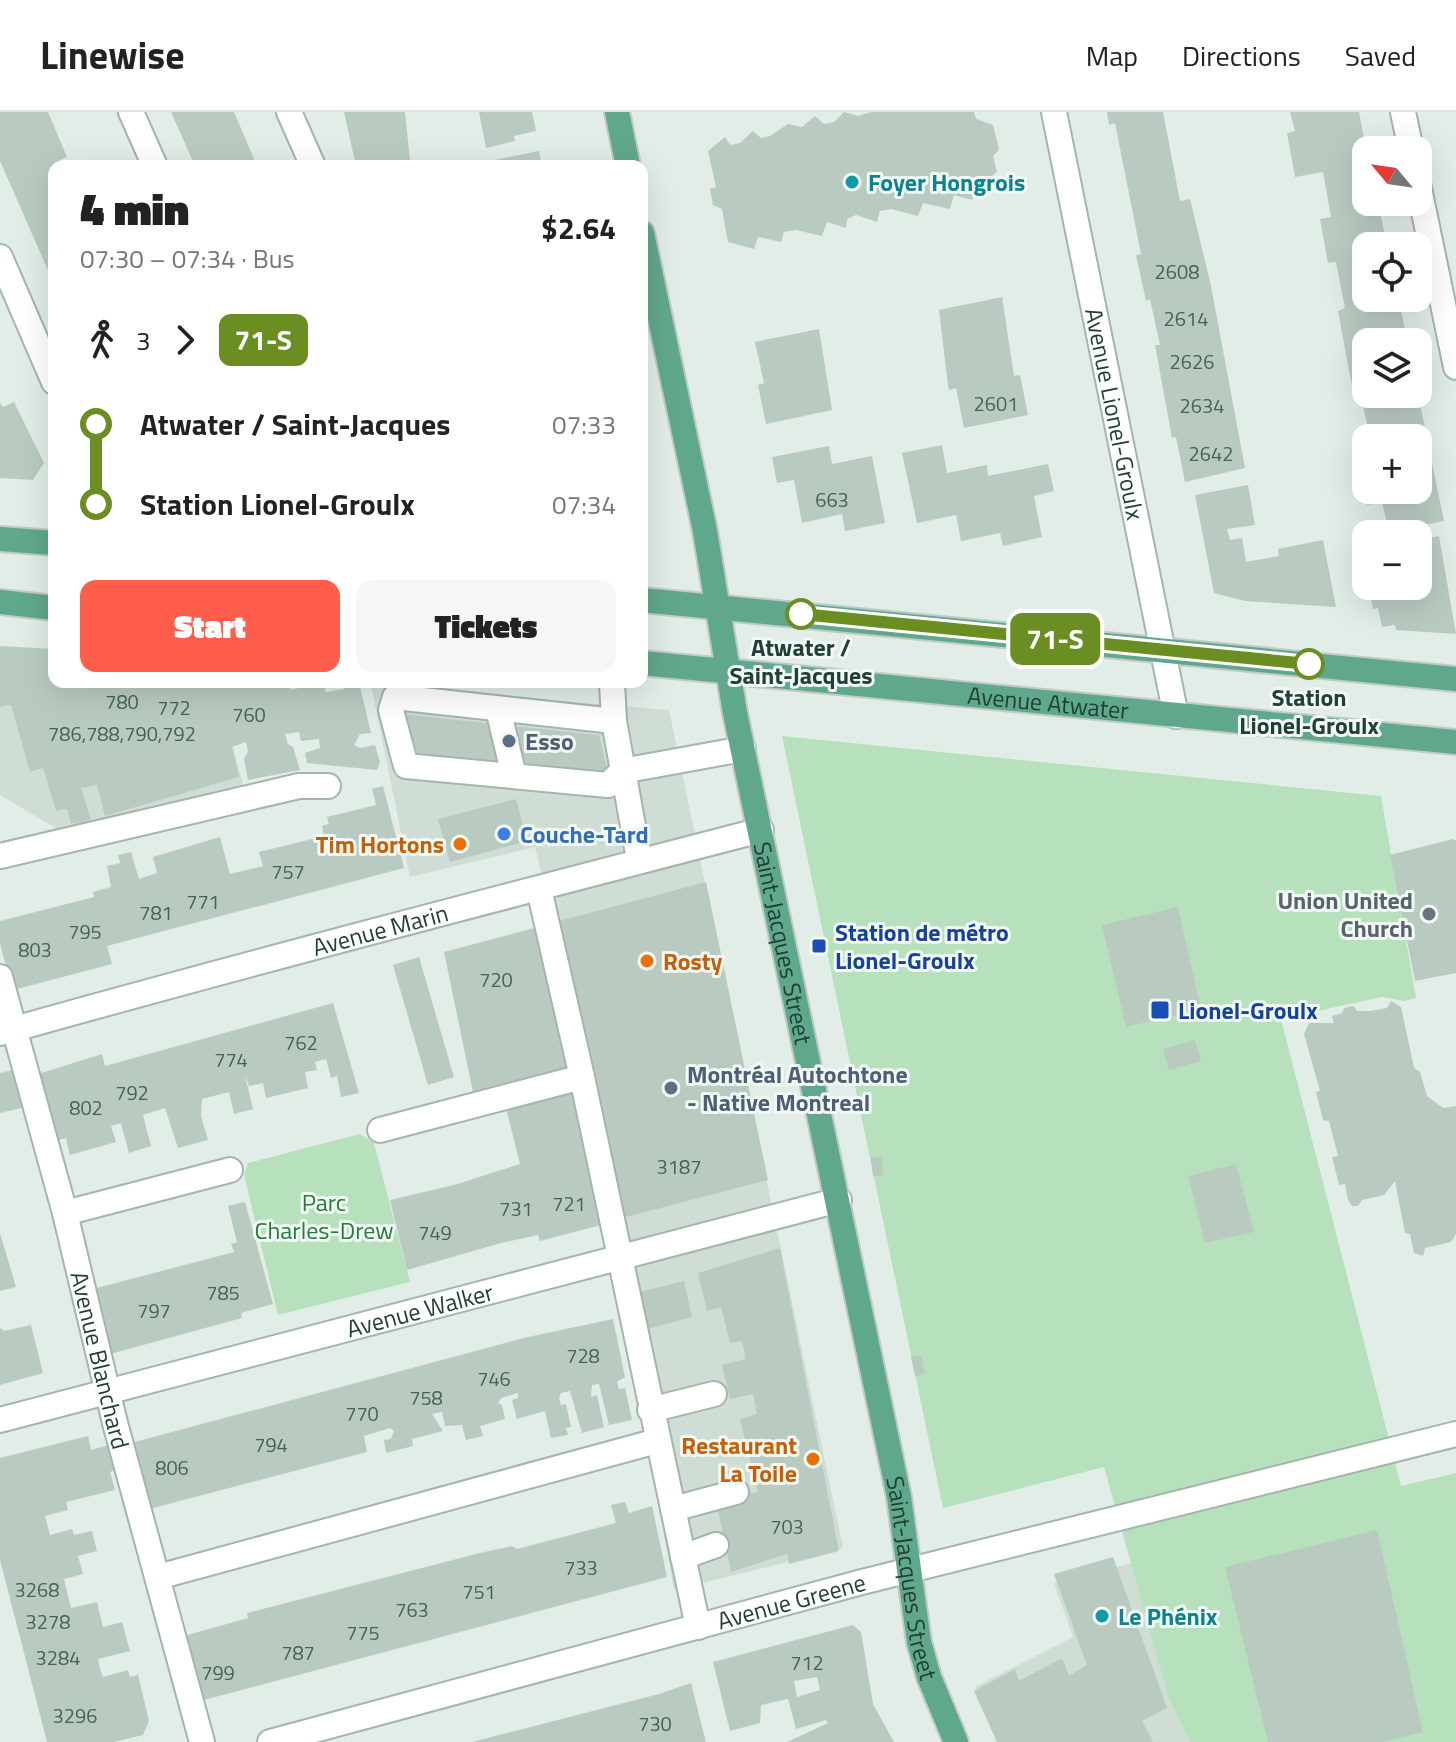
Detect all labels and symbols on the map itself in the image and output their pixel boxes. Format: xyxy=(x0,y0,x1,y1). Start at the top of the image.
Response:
north arrow xyxy=(1352,136,1432,216)
place label: Foyer Hongrois xyxy=(868,164,1025,200)
marker: Foyer Hongrois xyxy=(843,173,861,191)
house number: 2608 xyxy=(1155,256,1199,287)
house number: 2614 xyxy=(1164,303,1208,334)
street label: Avenue Lionel-Groulx xyxy=(1076,305,1154,523)
house number: 2626 xyxy=(1170,346,1214,377)
house number: 2601 xyxy=(974,388,1018,419)
house number: 2634 xyxy=(1180,390,1224,421)
house number: 2642 xyxy=(1189,438,1233,469)
house number: 663 xyxy=(815,484,849,515)
marker: Atwater / Saint-Jacques xyxy=(786,599,816,629)
line badge: 71-S xyxy=(999,613,1111,665)
place label: Atwater / Saint-Jacques xyxy=(730,629,873,693)
marker: Station Lionel-Groulx xyxy=(1294,649,1324,679)
street label: Avenue Atwater xyxy=(966,677,1130,728)
place label: Station Lionel-Groulx xyxy=(1239,679,1379,743)
house number: 780 xyxy=(105,686,139,717)
house number: 772 xyxy=(157,692,191,723)
house number: 760 xyxy=(232,699,266,730)
house number: 786,788,790,792 xyxy=(48,718,196,749)
place label: Esso xyxy=(525,723,574,759)
marker: Esso xyxy=(500,732,518,750)
place label: Couche-Tard xyxy=(520,816,649,852)
marker: Couche-Tard xyxy=(495,825,513,843)
place label: Tim Hortons xyxy=(316,826,444,862)
marker: Tim Hortons xyxy=(451,835,469,853)
street label: Saint-Jacques Street xyxy=(744,838,822,1048)
house number: 757 xyxy=(271,856,305,887)
place label: Union United Church xyxy=(1277,882,1413,946)
house number: 771 xyxy=(186,886,220,917)
street label: Avenue Marin xyxy=(308,894,452,965)
house number: 781 xyxy=(139,897,173,928)
marker: Union United Church xyxy=(1420,905,1438,923)
place label: Station de métro Lionel-Groulx xyxy=(835,914,1009,978)
house number: 795 xyxy=(68,916,102,947)
house number: 803 xyxy=(18,934,52,965)
marker: Station de métro Lionel-Groulx xyxy=(810,937,828,955)
place label: Rosty xyxy=(663,943,723,979)
marker: Rosty xyxy=(638,952,656,970)
house number: 720 xyxy=(479,964,513,995)
place label: Lionel-Groulx xyxy=(1178,992,1318,1028)
marker: Lionel-Groulx xyxy=(1149,999,1171,1021)
house number: 762 xyxy=(284,1027,318,1058)
house number: 774 xyxy=(214,1044,248,1075)
place label: Montréal Autochtone - Native Montreal xyxy=(687,1056,908,1120)
house number: 792 xyxy=(115,1077,149,1108)
marker: Montréal Autochtone - Native Montreal xyxy=(662,1079,680,1097)
house number: 802 xyxy=(69,1092,103,1123)
house number: 3187 xyxy=(657,1151,701,1182)
park label: Parc Charles-Drew xyxy=(254,1184,394,1248)
house number: 721 xyxy=(552,1188,586,1219)
house number: 731 xyxy=(499,1193,533,1224)
house number: 749 xyxy=(418,1217,452,1248)
street label: Avenue Blanchard xyxy=(61,1268,139,1453)
street label: Avenue Walker xyxy=(342,1273,497,1346)
house number: 785 xyxy=(206,1277,240,1308)
house number: 797 xyxy=(137,1295,171,1326)
house number: 728 xyxy=(566,1340,600,1371)
house number: 746 xyxy=(477,1363,511,1394)
house number: 758 xyxy=(409,1382,443,1413)
house number: 770 xyxy=(345,1398,379,1429)
place label: Restaurant La Toile xyxy=(681,1427,797,1491)
house number: 794 xyxy=(254,1429,288,1460)
marker: Restaurant La Toile xyxy=(804,1450,822,1468)
house number: 806 xyxy=(155,1452,189,1483)
street label: Saint-Jacques Street xyxy=(877,1473,947,1685)
house number: 703 xyxy=(770,1511,804,1542)
house number: 733 xyxy=(564,1552,598,1583)
street label: Avenue Greene xyxy=(713,1564,870,1638)
house number: 3268 xyxy=(15,1574,59,1605)
house number: 751 xyxy=(462,1576,496,1607)
house number: 763 xyxy=(395,1594,429,1625)
place label: Le Phénix xyxy=(1118,1598,1218,1634)
house number: 3278 xyxy=(26,1606,70,1637)
marker: Le Phénix xyxy=(1093,1607,1111,1625)
house number: 775 xyxy=(346,1617,380,1648)
house number: 787 xyxy=(281,1637,315,1668)
house number: 3284 xyxy=(36,1642,80,1673)
house number: 712 xyxy=(790,1647,824,1678)
house number: 799 xyxy=(201,1657,235,1688)
house number: 3296 xyxy=(53,1700,97,1731)
house number: 730 xyxy=(638,1708,672,1739)

